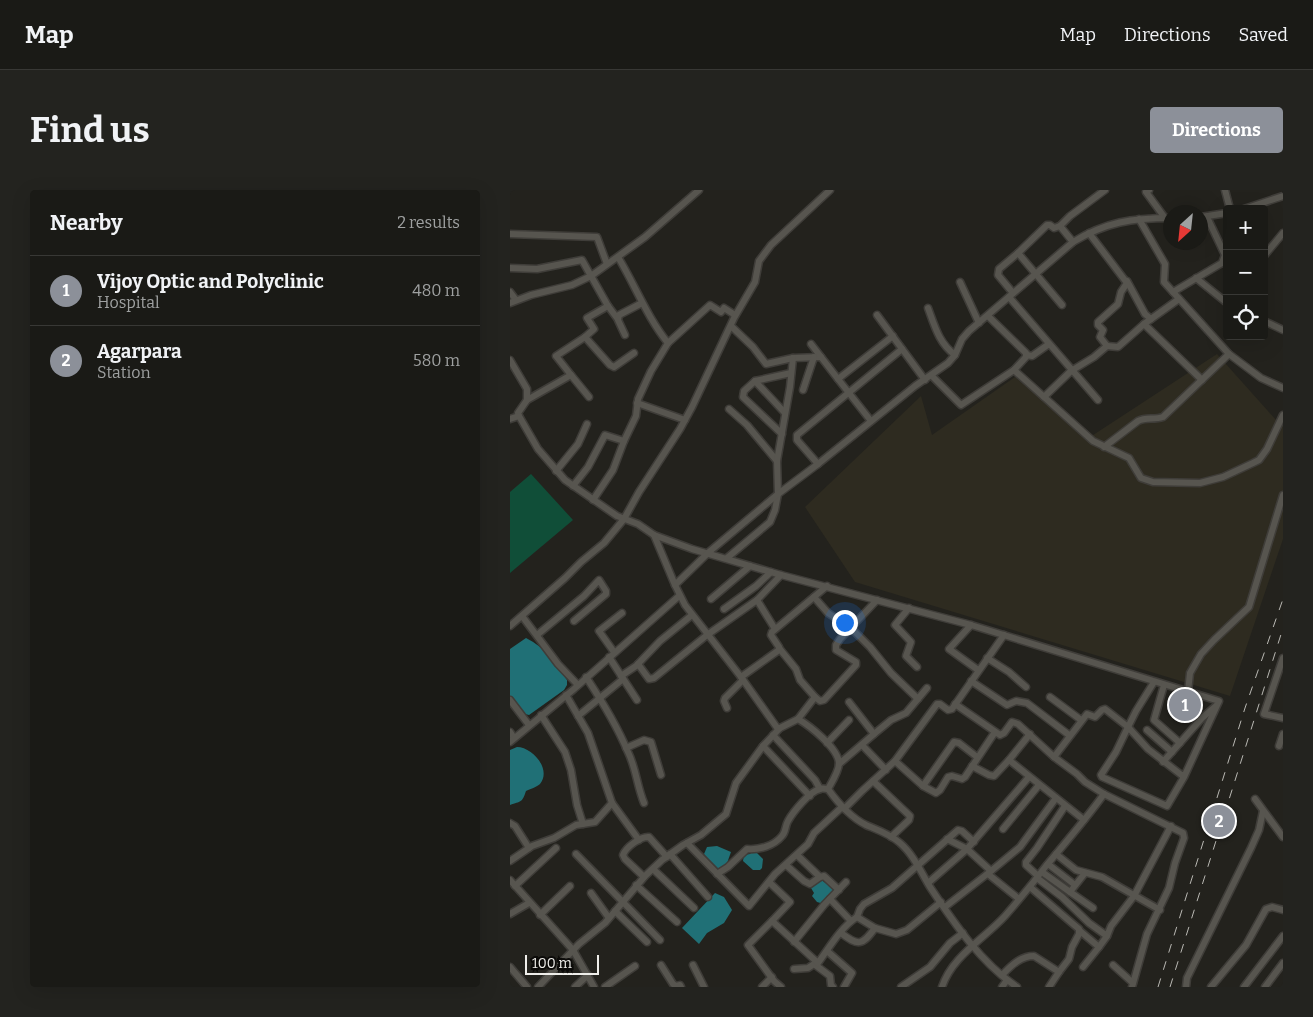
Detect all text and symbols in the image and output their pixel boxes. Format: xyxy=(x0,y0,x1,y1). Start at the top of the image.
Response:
text: Map xyxy=(25,21,74,49)
text: Map xyxy=(1060,24,1096,46)
text: Directions xyxy=(1124,24,1211,46)
text: Saved xyxy=(1239,24,1288,46)
button: Directions xyxy=(1150,107,1283,153)
text: Find us xyxy=(30,109,150,151)
north arrow xyxy=(1163,205,1208,250)
map controls xyxy=(1223,205,1268,340)
button: + xyxy=(1223,205,1268,250)
text: Nearby xyxy=(50,210,123,236)
text: 2 results xyxy=(397,213,460,232)
button: − xyxy=(1223,250,1268,295)
text: Vijoy Optic and Polyclinic xyxy=(97,270,324,293)
text: 1 xyxy=(63,281,69,300)
text: 480 m xyxy=(412,281,460,300)
text: Hospital xyxy=(97,293,160,312)
button: locate xyxy=(1223,295,1268,340)
text: Agarpara xyxy=(97,340,182,363)
text: 2 xyxy=(61,351,71,370)
text: 580 m xyxy=(413,351,460,370)
text: Station xyxy=(97,363,151,382)
your location xyxy=(832,610,858,636)
pin: 1 xyxy=(1169,686,1201,724)
pin: 2 xyxy=(1203,802,1235,840)
scale bar xyxy=(525,952,599,975)
text: 100 m xyxy=(532,955,572,972)

